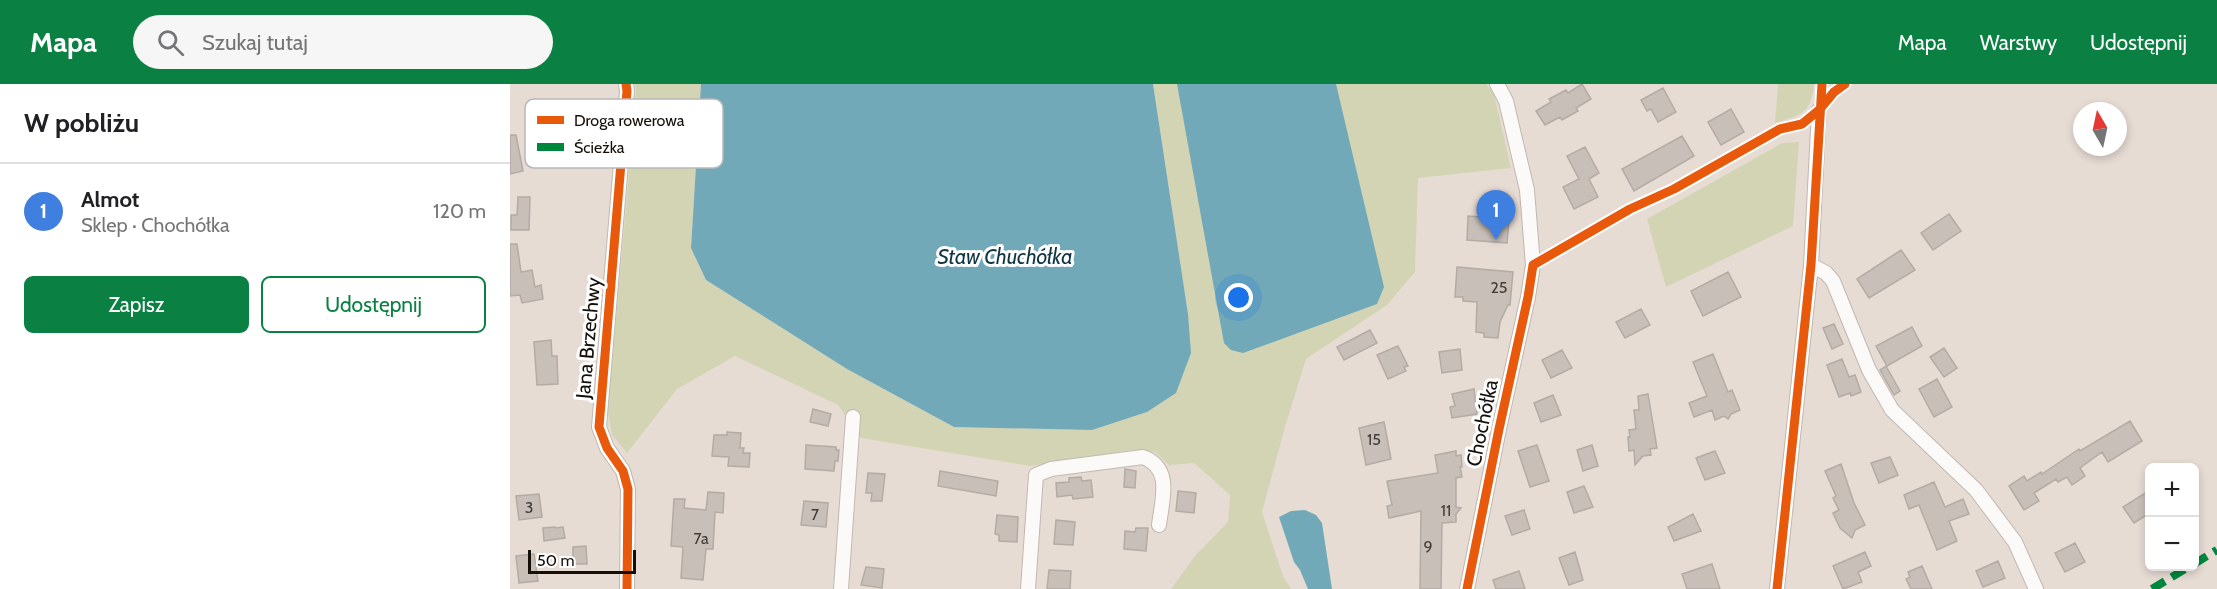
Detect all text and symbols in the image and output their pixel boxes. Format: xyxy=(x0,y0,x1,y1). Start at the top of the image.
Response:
search box xyxy=(133,15,553,69)
text: Mapa xyxy=(30,25,97,59)
icon: search xyxy=(154,26,187,59)
text: Szukaj tutaj xyxy=(202,29,308,56)
text: Mapa xyxy=(1898,30,1947,55)
text: Warstwy xyxy=(1980,30,2057,55)
text: Udostępnij xyxy=(2090,30,2187,55)
legend xyxy=(525,99,723,168)
north arrow xyxy=(2073,102,2127,156)
text: W pobliżu xyxy=(24,107,139,139)
text: Droga rowerowa xyxy=(574,111,685,130)
text: Ścieżka xyxy=(574,138,625,157)
text: Almot xyxy=(81,186,139,213)
pin: 1 xyxy=(1476,190,1516,240)
text: 1 xyxy=(40,199,47,223)
text: 120 m xyxy=(433,199,486,223)
text: Sklep · Chochółka xyxy=(81,213,230,237)
water label: Staw Chuchółka xyxy=(937,244,1073,269)
button: Zapisz xyxy=(24,276,249,333)
button: Udostępnij xyxy=(261,276,486,333)
street label: Jana Brzechwy xyxy=(571,276,605,401)
house number: 25 xyxy=(1490,278,1508,297)
your location xyxy=(1224,283,1253,312)
street label: Chochółka xyxy=(1461,377,1503,469)
house number: 15 xyxy=(1367,430,1381,449)
map controls xyxy=(2145,463,2199,571)
button: + xyxy=(2145,463,2199,517)
house number: 3 xyxy=(525,498,533,517)
house number: 11 xyxy=(1441,501,1451,520)
house number: 7 xyxy=(811,505,819,524)
button: − xyxy=(2145,517,2199,571)
house number: 7a xyxy=(693,529,709,548)
house number: 9 xyxy=(1423,537,1433,556)
scale bar xyxy=(528,547,636,574)
text: 50 m xyxy=(537,551,574,570)

